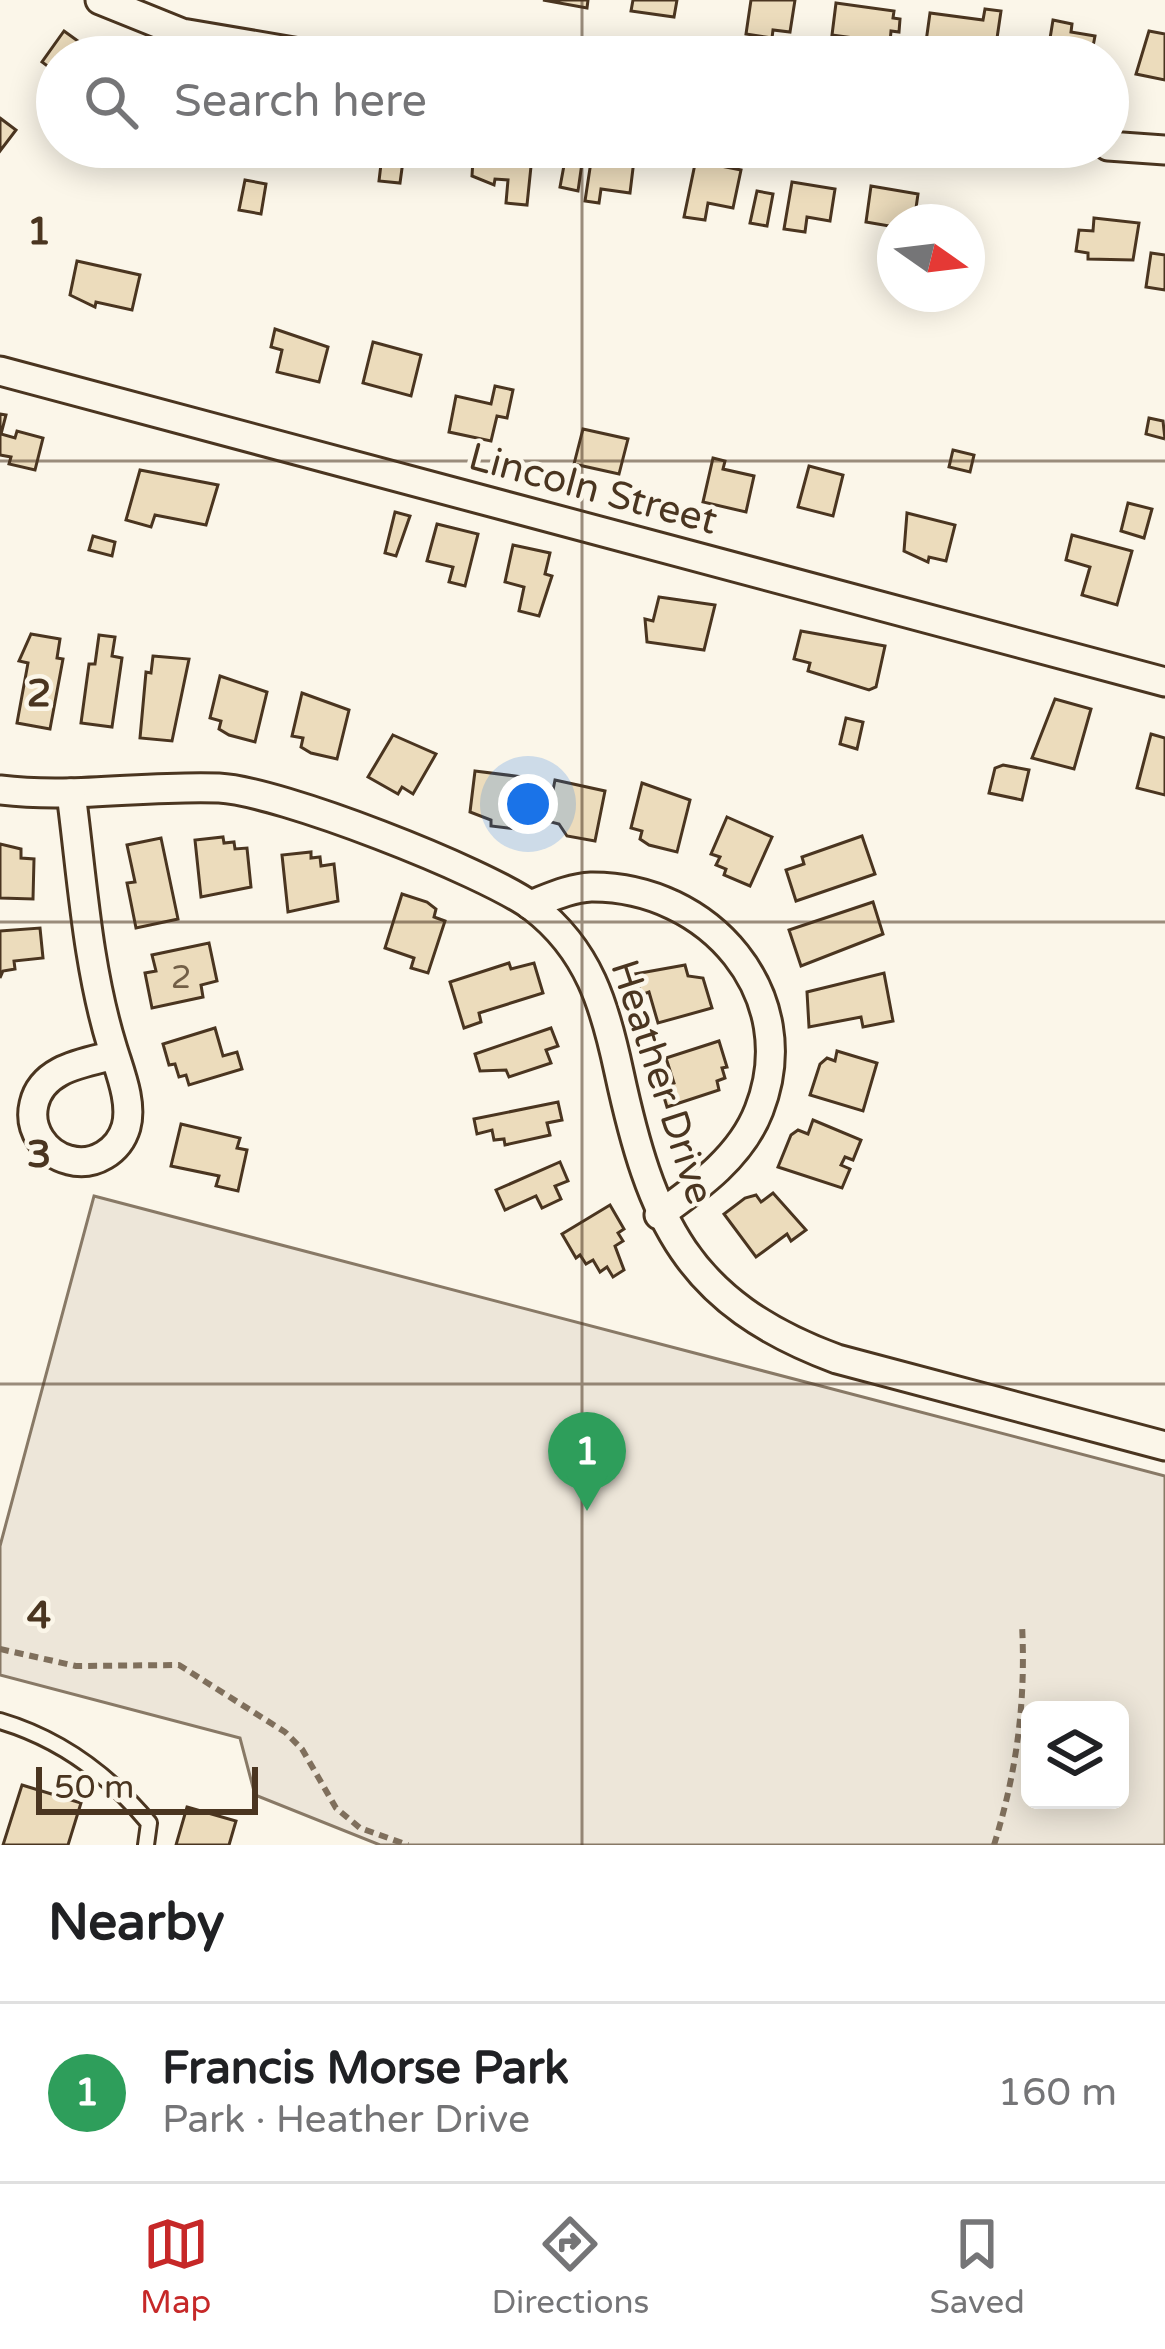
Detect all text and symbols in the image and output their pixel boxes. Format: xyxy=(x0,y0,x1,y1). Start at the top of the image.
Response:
search box xyxy=(36,36,1129,168)
icon: search xyxy=(78,69,144,135)
text: Search here xyxy=(174,75,427,129)
north arrow xyxy=(877,204,985,312)
text: 1 xyxy=(27,208,51,255)
street label: Lincoln Street xyxy=(464,433,722,545)
text: 2 xyxy=(27,670,51,717)
your location xyxy=(498,774,558,834)
street label: Heather Drive xyxy=(600,954,724,1210)
house number: 2 xyxy=(171,958,191,997)
text: 3 xyxy=(27,1131,51,1178)
pin: 1 xyxy=(548,1412,626,1511)
text: 4 xyxy=(27,1592,51,1639)
map controls xyxy=(1021,1701,1129,1809)
button: layers xyxy=(1021,1701,1129,1809)
scale bar xyxy=(36,1761,258,1814)
text: 50 m xyxy=(54,1768,134,1807)
text: Nearby xyxy=(48,1892,225,1954)
text: Francis Morse Park xyxy=(162,2042,569,2096)
text: 1 xyxy=(75,2069,99,2116)
text: 160 m xyxy=(998,2069,1117,2116)
text: Park · Heather Drive xyxy=(162,2096,530,2143)
tab: Map xyxy=(140,2211,211,2322)
tab: Directions xyxy=(491,2211,649,2322)
tab: Saved xyxy=(930,2211,1025,2322)

